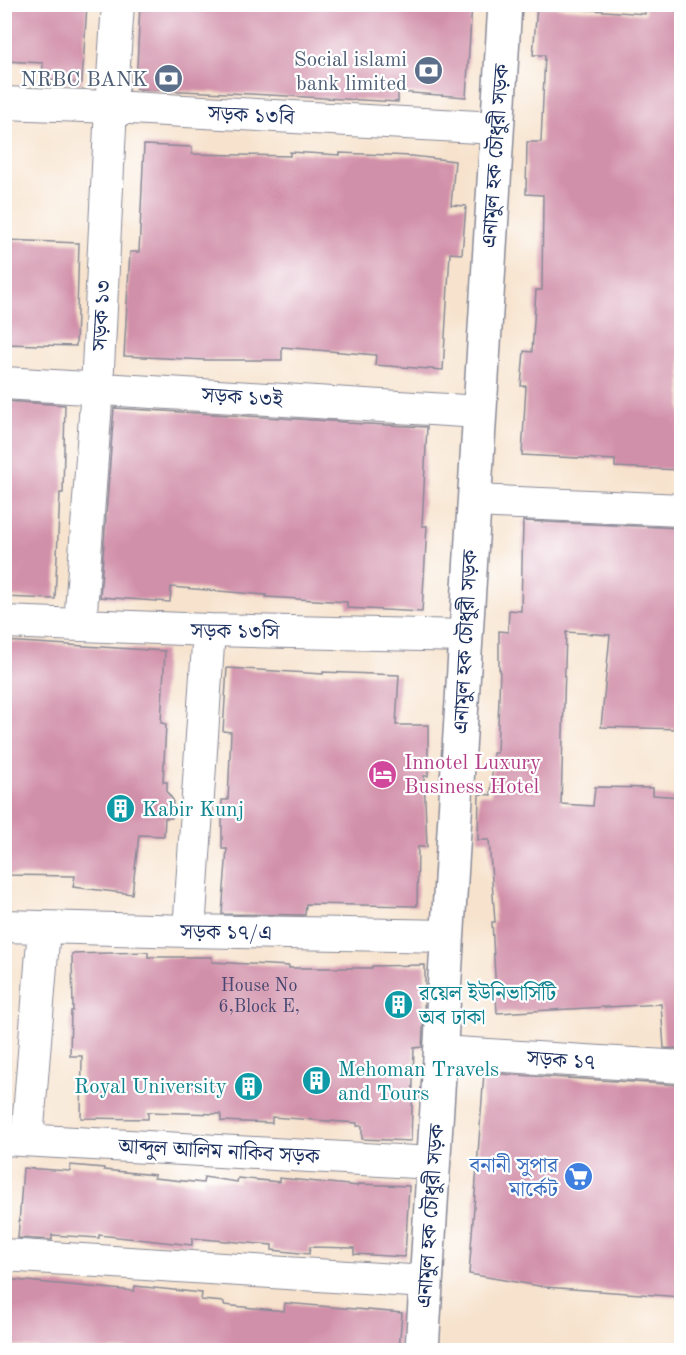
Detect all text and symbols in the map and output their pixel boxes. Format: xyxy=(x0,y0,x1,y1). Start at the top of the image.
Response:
place label: Social islami bank limited xyxy=(294,50,407,95)
bank icon: Social islami bank limited xyxy=(412,55,444,87)
street label: এনামুল হক চৌধুরী সড়ক xyxy=(476,62,515,249)
bank icon: NRBC BANK xyxy=(153,63,185,95)
place label: NRBC BANK xyxy=(21,70,148,91)
street label: সড়ক ১৩বি xyxy=(206,101,296,129)
street label: সড়ক ১৩ xyxy=(90,279,115,352)
street label: সড়ক ১৩ই xyxy=(200,382,285,412)
street label: এনামুল হক চৌধুরী সড়ক xyxy=(447,548,483,735)
street label: সড়ক ১৩সি xyxy=(189,618,281,644)
place label: Innotel Luxury Business Hotel xyxy=(404,753,541,798)
hotel icon: Innotel Luxury Business Hotel xyxy=(367,758,399,790)
building icon: Kabir Kunj xyxy=(105,793,137,825)
place label: Kabir Kunj xyxy=(142,800,244,821)
street label: সড়ক ১৭/এ xyxy=(179,922,272,945)
house number: House No 6,Block E, xyxy=(218,977,300,1016)
place label: রয়েল ইউনিভার্সিটি অব ঢাকা xyxy=(418,980,557,1029)
building icon: রয়েল ইউনিভার্সিটি অব ঢাকা xyxy=(382,989,414,1021)
street label: সড়ক ১৭ xyxy=(525,1049,596,1074)
place label: Mehoman Travels and Tours xyxy=(338,1060,499,1105)
building icon: Mehoman Travels and Tours xyxy=(301,1065,333,1097)
building icon: Royal University xyxy=(232,1070,264,1102)
place label: Royal University xyxy=(74,1077,227,1098)
street label: এনামুল হক চৌধুরী সড়ক xyxy=(411,1122,450,1309)
street label: আব্দুল আলিম নাকিব সড়ক xyxy=(117,1134,321,1171)
place label: বনানী সুপার মার্কেট xyxy=(469,1153,560,1201)
supermarket icon: বনানী সুপার মার্কেট xyxy=(563,1161,595,1193)

